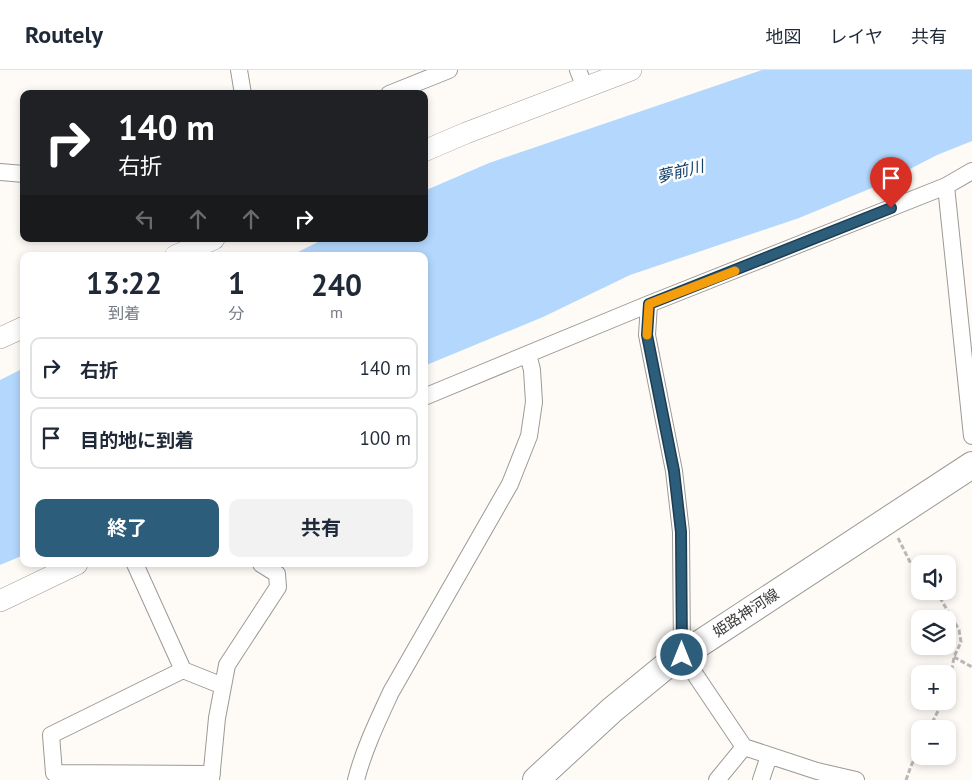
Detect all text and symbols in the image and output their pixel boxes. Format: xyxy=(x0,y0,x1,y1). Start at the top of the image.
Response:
text: Routely xyxy=(25,19,103,50)
text: 地図 xyxy=(766,25,802,48)
text: レイヤ xyxy=(830,25,883,48)
text: 共有 xyxy=(911,25,947,48)
text: 140 m xyxy=(118,104,215,150)
icon: right xyxy=(35,110,100,175)
text: 右折 xyxy=(118,152,162,180)
water label: 夢前川 xyxy=(654,155,708,187)
pin xyxy=(870,157,912,208)
icon: arrive xyxy=(877,164,905,192)
icon: left xyxy=(131,205,159,233)
icon: ahead xyxy=(184,205,212,233)
icon: ahead xyxy=(237,205,265,233)
icon: right xyxy=(290,205,318,233)
text: 13:22 xyxy=(86,263,162,302)
text: 1 xyxy=(228,263,245,302)
text: 240 xyxy=(311,265,362,304)
text: m xyxy=(330,302,343,322)
text: 到着 xyxy=(108,303,140,323)
text: 分 xyxy=(229,303,245,323)
icon: right xyxy=(37,354,65,382)
text: 140 m xyxy=(359,356,411,380)
text: 右折 xyxy=(80,358,118,382)
icon: arrive xyxy=(37,424,65,452)
text: 100 m xyxy=(359,426,411,450)
text: 目的地に到着 xyxy=(80,428,194,452)
button: 終了 xyxy=(35,499,219,557)
button: 共有 xyxy=(229,499,413,557)
map controls xyxy=(911,555,956,765)
button: sound xyxy=(911,555,956,600)
street label: 姫路神河線 xyxy=(709,584,782,641)
button: layers xyxy=(911,610,956,655)
position arrow xyxy=(655,628,707,680)
button: + xyxy=(911,665,956,710)
button: − xyxy=(911,720,956,765)

